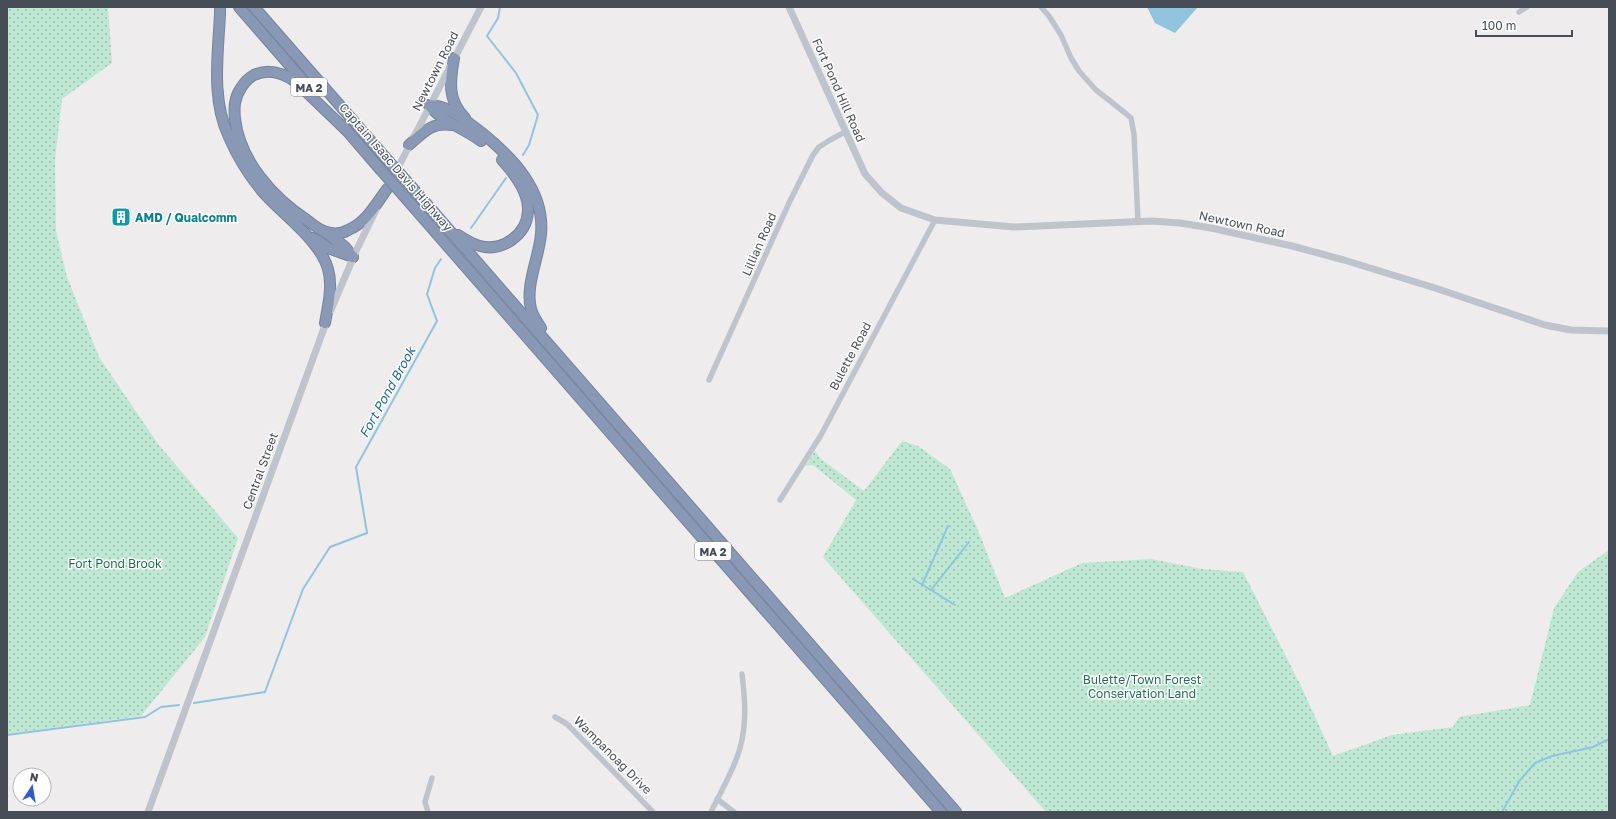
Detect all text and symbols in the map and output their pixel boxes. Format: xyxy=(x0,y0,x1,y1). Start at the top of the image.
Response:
scale bar xyxy=(1476,12,1572,38)
text: 100 m xyxy=(1482,18,1516,33)
street label: Newtown Road xyxy=(408,29,462,113)
street label: Fort Pond Hill Road xyxy=(809,36,869,144)
road number: MA 2 xyxy=(291,78,327,96)
street label: Captain Isaac Davis Highway xyxy=(336,100,456,234)
building icon: AMD / Qualcomm xyxy=(110,206,132,228)
street label: Newtown Road xyxy=(1198,208,1286,240)
place label: AMD / Qualcomm xyxy=(135,210,237,225)
street label: Lillian Road xyxy=(738,210,780,278)
street label: Bulette Road xyxy=(826,319,874,393)
water label: Fort Pond Brook xyxy=(355,342,419,440)
street label: Central Street xyxy=(239,430,281,512)
road number: MA 2 xyxy=(695,542,731,560)
park label: Fort Pond Brook xyxy=(68,556,162,571)
park label: Bulette/Town Forest Conservation Land xyxy=(1083,672,1202,701)
street label: Wampanoag Drive xyxy=(571,713,655,797)
north arrow xyxy=(12,767,52,807)
text: N xyxy=(29,770,40,784)

